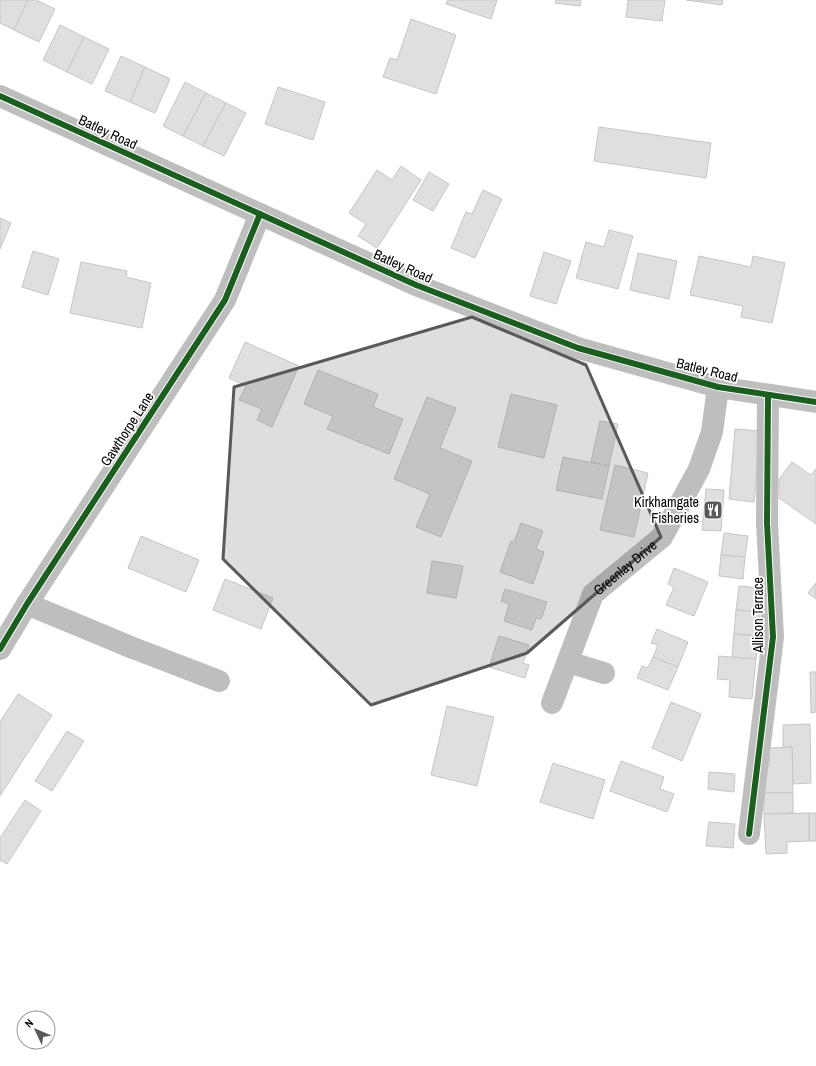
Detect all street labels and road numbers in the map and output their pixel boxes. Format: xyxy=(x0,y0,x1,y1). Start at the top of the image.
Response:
street label: Batley Road xyxy=(76,111,140,153)
street label: Batley Road xyxy=(371,245,435,287)
street label: Batley Road xyxy=(674,354,740,386)
street label: Gawthorpe Lane xyxy=(96,389,158,469)
street label: Greenlay Drive xyxy=(589,536,661,599)
street label: Allison Terrace xyxy=(749,577,767,654)

